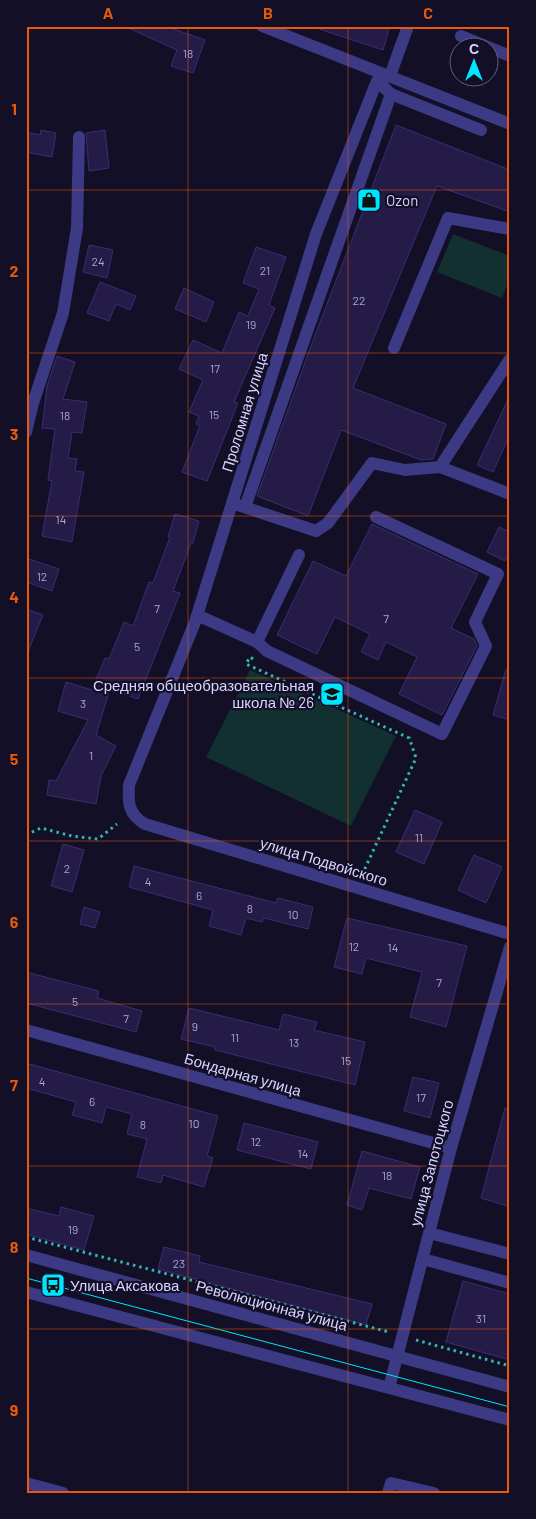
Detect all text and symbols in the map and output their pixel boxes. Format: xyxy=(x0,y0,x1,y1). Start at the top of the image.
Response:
text: A xyxy=(103,3,114,22)
text: B xyxy=(263,3,273,22)
text: C xyxy=(423,3,433,22)
north arrow xyxy=(448,38,498,88)
text: С xyxy=(469,40,479,57)
house number: 18 xyxy=(183,46,193,60)
text: 1 xyxy=(11,99,17,118)
shop icon: Ozon xyxy=(356,187,382,213)
place label: Ozon xyxy=(386,191,418,209)
house number: 24 xyxy=(91,254,105,268)
text: 2 xyxy=(10,261,19,280)
house number: 21 xyxy=(260,263,270,277)
house number: 22 xyxy=(353,293,365,307)
house number: 19 xyxy=(246,317,256,331)
street label: Проломная улица xyxy=(217,350,271,474)
house number: 17 xyxy=(210,361,220,375)
house number: 15 xyxy=(209,407,219,421)
house number: 18 xyxy=(60,408,70,422)
text: 3 xyxy=(10,424,18,443)
house number: 14 xyxy=(56,512,66,526)
house number: 12 xyxy=(37,569,47,583)
text: 4 xyxy=(9,587,19,606)
house number: 7 xyxy=(154,601,160,615)
house number: 7 xyxy=(383,611,389,625)
house number: 5 xyxy=(134,639,140,653)
place label: Средняя общеобразовательная школа № 26 xyxy=(93,676,314,711)
school or university icon: Средняя общеобразовательная школа № 26 xyxy=(319,681,345,707)
house number: 3 xyxy=(80,696,86,710)
house number: 1 xyxy=(89,748,93,762)
text: 5 xyxy=(10,749,19,768)
house number: 11 xyxy=(415,830,423,844)
street label: улица Подвойского xyxy=(258,833,390,889)
house number: 2 xyxy=(64,861,70,875)
house number: 4 xyxy=(145,874,151,888)
house number: 6 xyxy=(196,888,202,902)
house number: 8 xyxy=(247,901,253,915)
house number: 10 xyxy=(288,907,298,921)
text: 6 xyxy=(10,912,19,931)
house number: 12 xyxy=(349,939,359,953)
house number: 14 xyxy=(388,940,398,954)
house number: 7 xyxy=(436,975,442,989)
house number: 5 xyxy=(72,994,78,1008)
house number: 7 xyxy=(123,1011,129,1025)
house number: 9 xyxy=(192,1019,198,1033)
house number: 11 xyxy=(231,1030,239,1044)
house number: 13 xyxy=(289,1035,299,1049)
street label: Бондарная улица xyxy=(182,1049,304,1099)
house number: 15 xyxy=(341,1053,351,1067)
house number: 4 xyxy=(39,1074,45,1088)
text: 7 xyxy=(10,1075,18,1094)
house number: 17 xyxy=(416,1090,426,1104)
house number: 6 xyxy=(89,1094,95,1108)
street label: улица Запотоцкого xyxy=(405,1098,457,1228)
house number: 10 xyxy=(189,1116,199,1130)
house number: 8 xyxy=(140,1117,146,1131)
house number: 12 xyxy=(251,1134,261,1148)
house number: 14 xyxy=(298,1146,308,1160)
house number: 18 xyxy=(382,1168,392,1182)
house number: 19 xyxy=(68,1222,78,1236)
text: 8 xyxy=(10,1237,19,1256)
house number: 23 xyxy=(173,1256,185,1270)
bus stop icon: Улица Аксакова xyxy=(40,1272,66,1298)
place label: Улица Аксакова xyxy=(70,1276,180,1294)
street label: Революционная улица xyxy=(194,1276,350,1334)
house number: 31 xyxy=(476,1311,486,1325)
text: 9 xyxy=(10,1400,18,1419)

